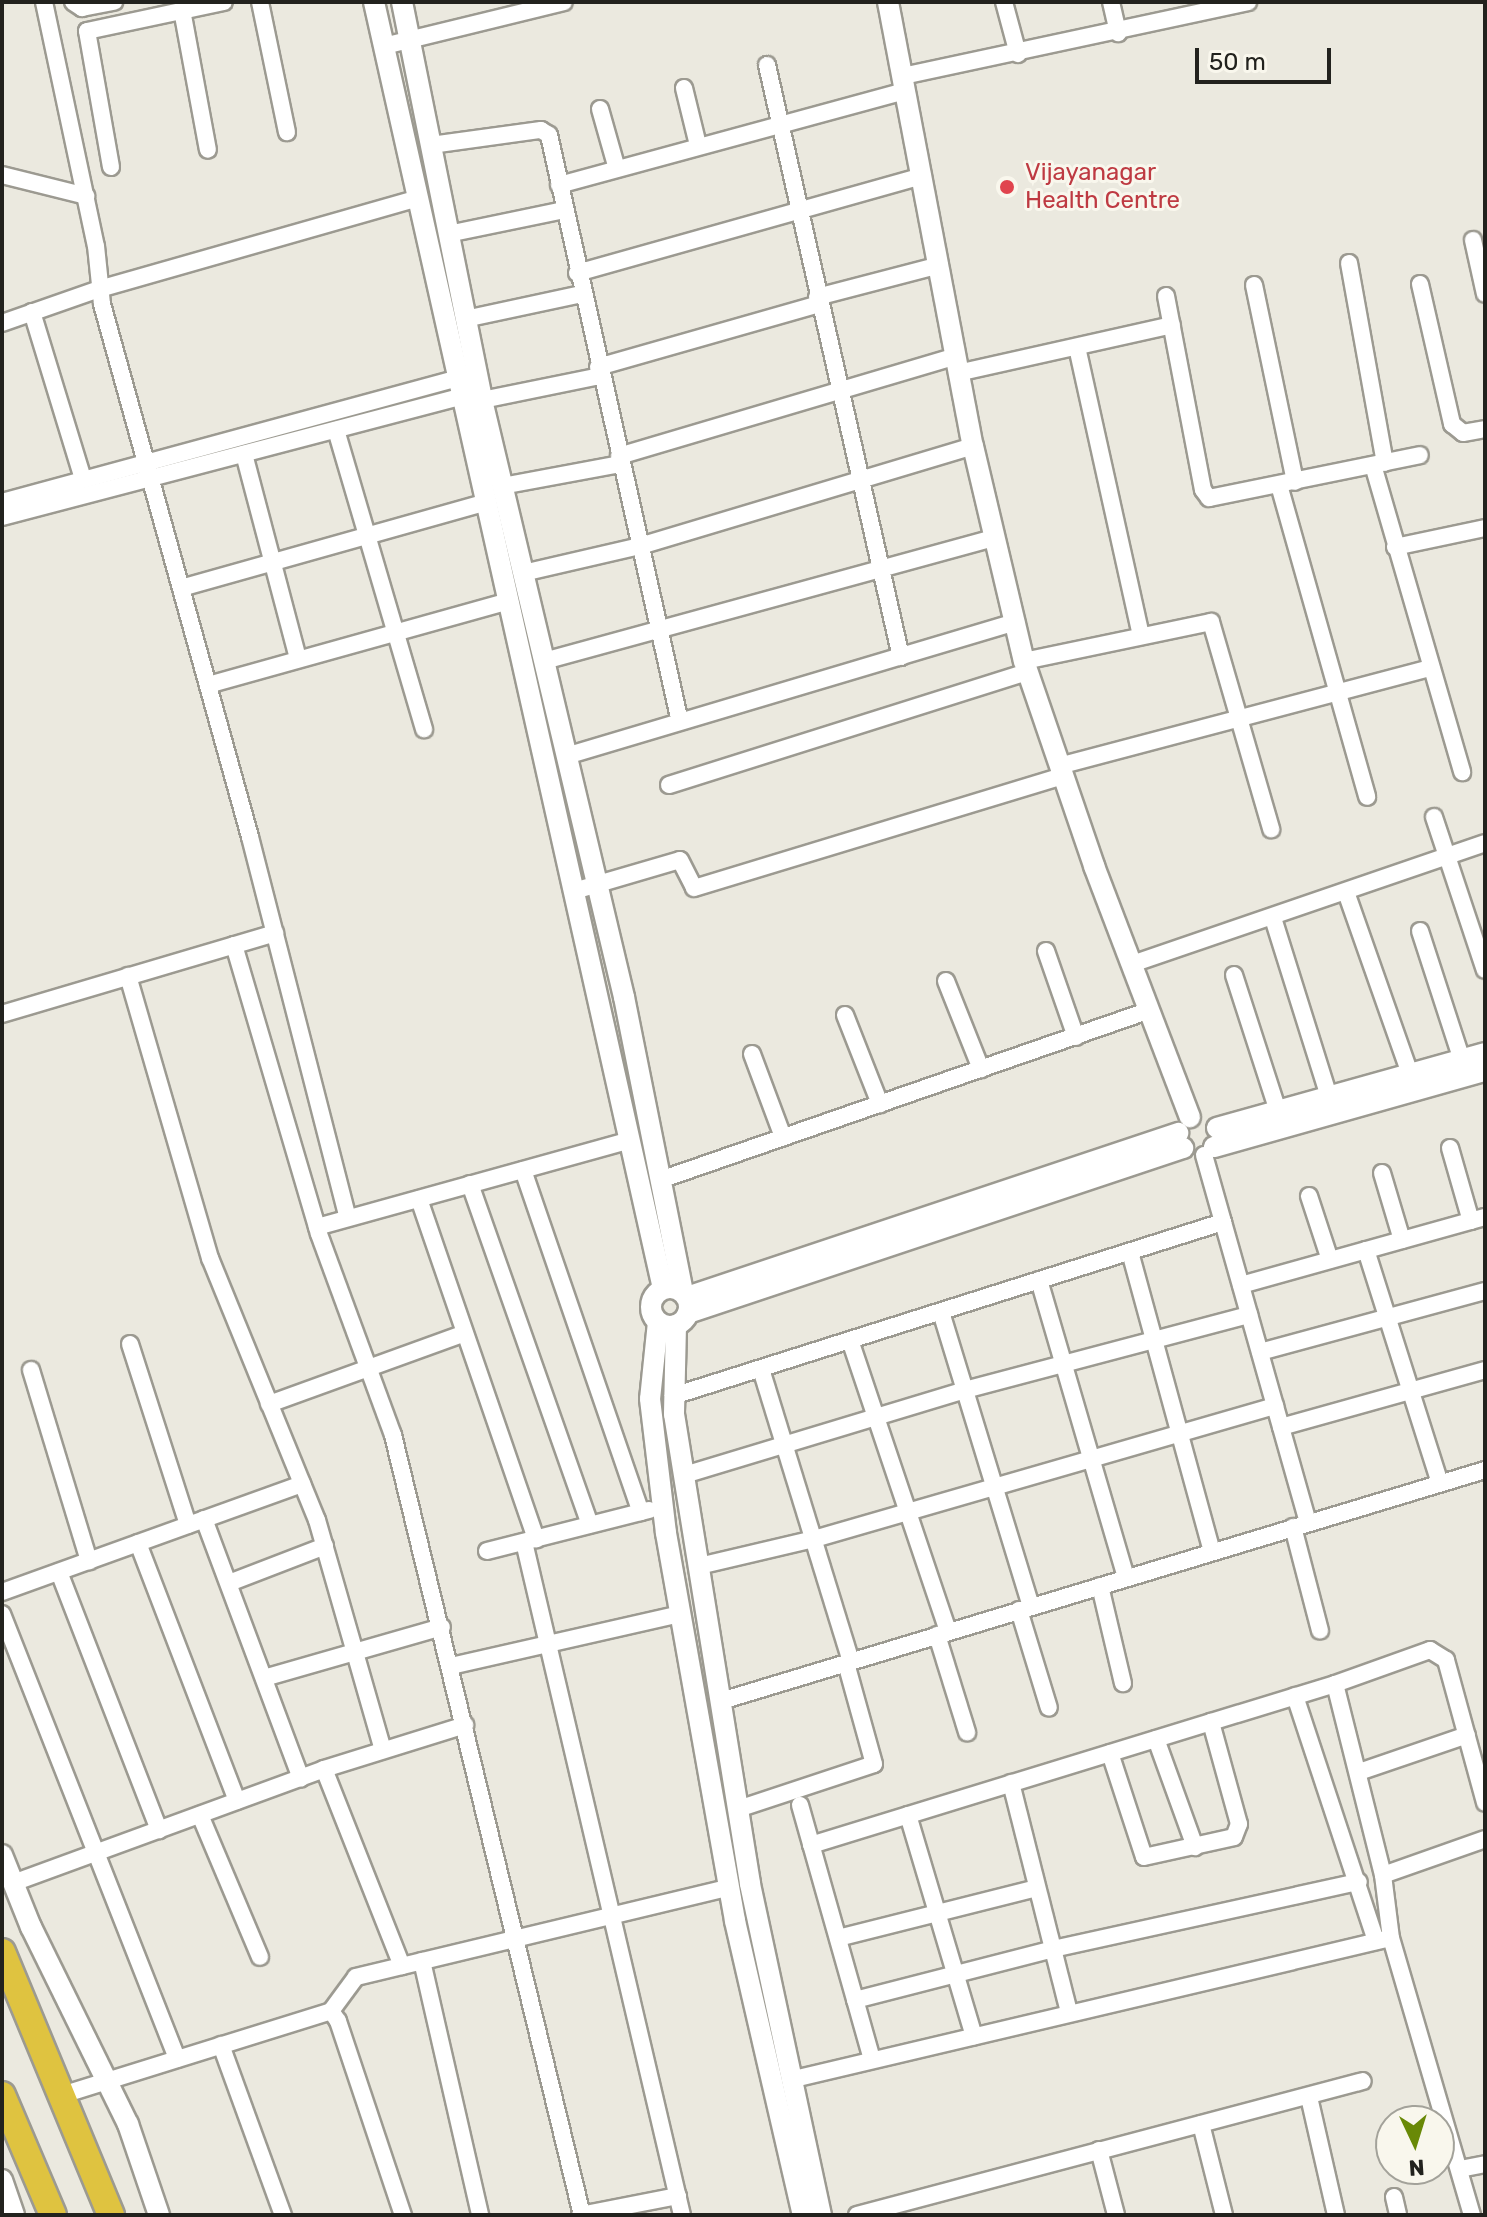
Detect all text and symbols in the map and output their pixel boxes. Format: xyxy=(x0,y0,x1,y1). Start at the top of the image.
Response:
scale bar xyxy=(1199,32,1335,82)
text: 50 m xyxy=(1209,48,1266,76)
place label: Vijayanagar Health Centre xyxy=(1025,159,1180,215)
marker: Vijayanagar Health Centre xyxy=(996,176,1018,198)
north arrow xyxy=(1375,2105,1455,2185)
text: N xyxy=(1408,2153,1425,2181)

